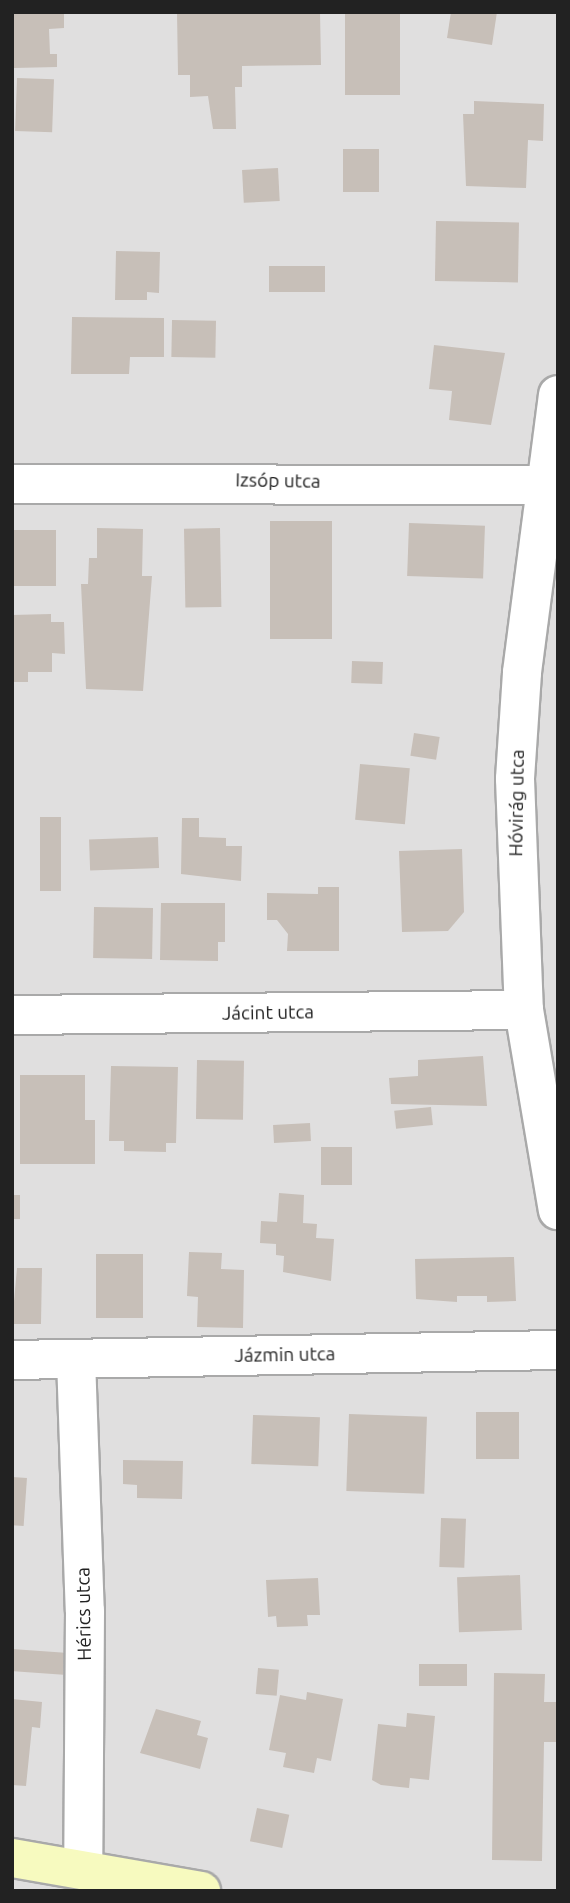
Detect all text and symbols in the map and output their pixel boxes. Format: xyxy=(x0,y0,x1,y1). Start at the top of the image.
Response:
street label: Izsóp utca xyxy=(235,469,321,493)
street label: Hóvirág utca xyxy=(505,749,529,857)
street label: Jácint utca xyxy=(222,1001,314,1025)
street label: Jázmin utca xyxy=(234,1343,336,1367)
street label: Hérics utca xyxy=(72,1567,96,1661)

